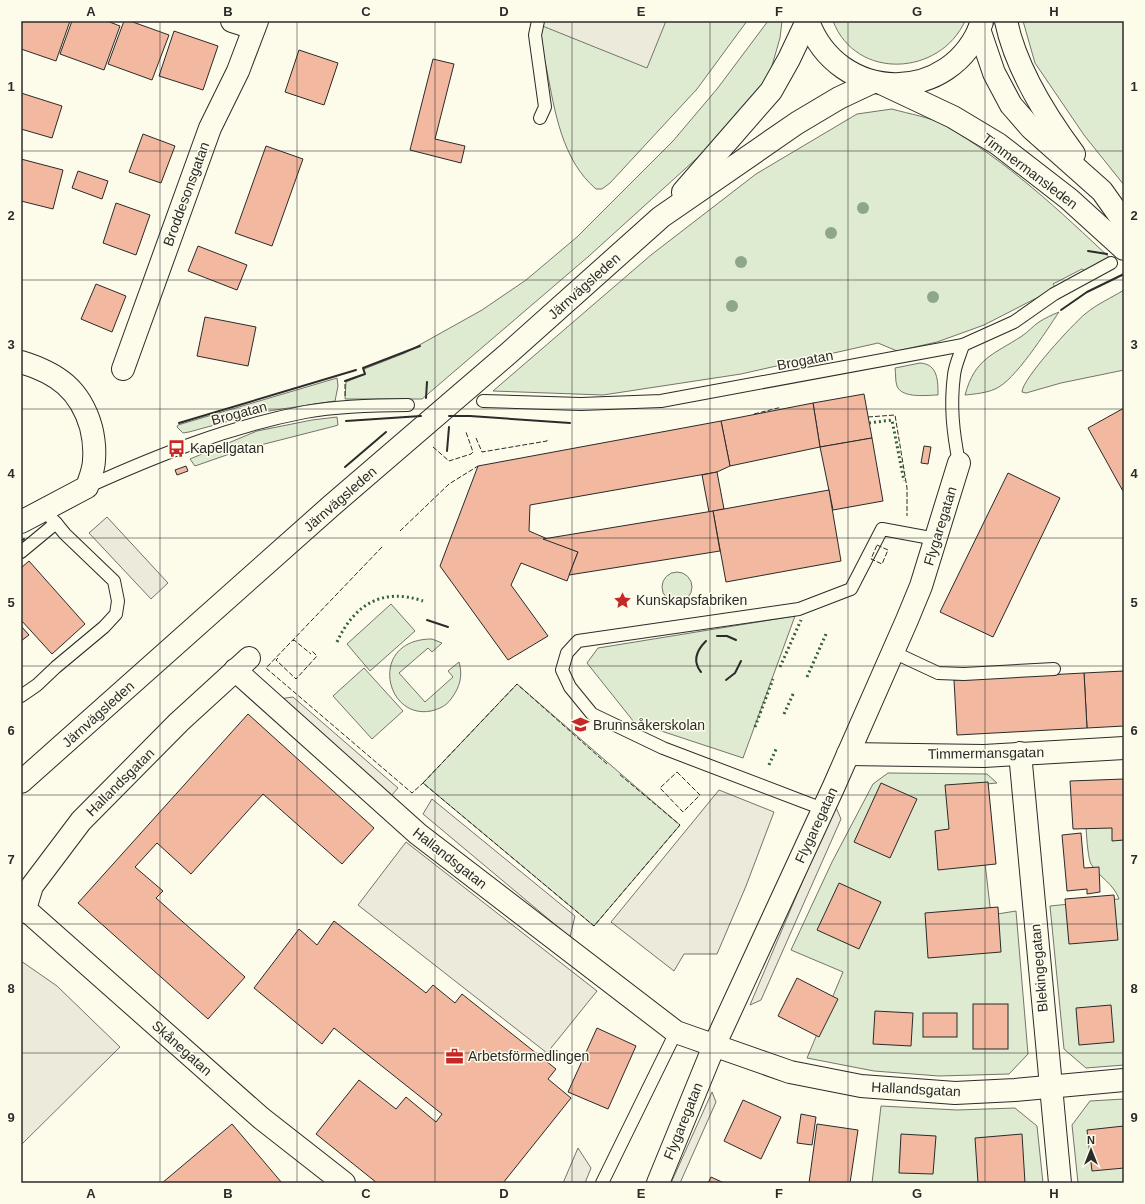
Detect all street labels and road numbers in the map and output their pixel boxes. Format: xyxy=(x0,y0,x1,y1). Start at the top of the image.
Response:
street label: Timmermansleden xyxy=(979,130,1081,212)
street label: Broddesonsgatan xyxy=(160,140,212,248)
street label: Järnvägsleden xyxy=(545,250,623,322)
street label: Brogatan xyxy=(776,347,834,373)
street label: Brogatan xyxy=(209,398,269,428)
street label: Järnvägsleden xyxy=(300,463,380,535)
street label: Flygaregatan xyxy=(920,485,960,567)
street label: Järnvägsleden xyxy=(59,678,137,750)
street label: Timmermansgatan xyxy=(928,744,1044,762)
street label: Hallandsgatan xyxy=(83,745,157,819)
street label: Flygaregatan xyxy=(791,785,841,865)
street label: Hallandsgatan xyxy=(410,824,490,892)
street label: Blekingegatan xyxy=(1027,923,1051,1013)
street label: Skånegatan xyxy=(149,1017,215,1079)
street label: Hallandsgatan xyxy=(871,1079,961,1099)
street label: Flygaregatan xyxy=(660,1080,706,1162)

